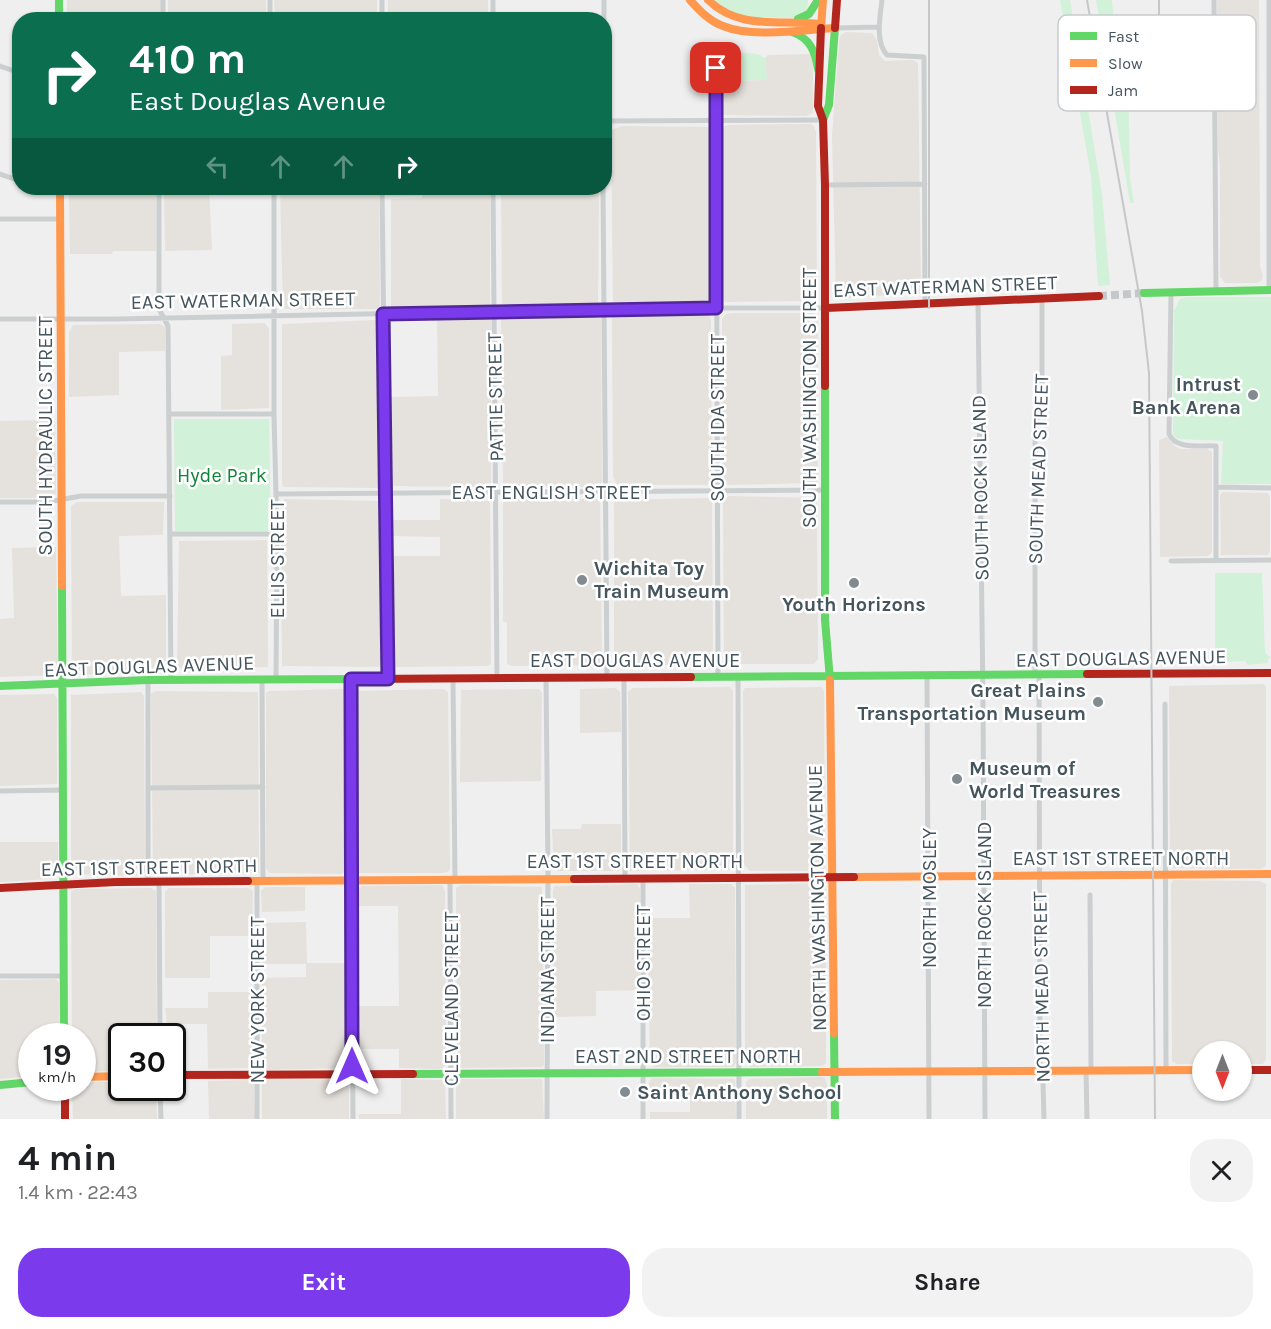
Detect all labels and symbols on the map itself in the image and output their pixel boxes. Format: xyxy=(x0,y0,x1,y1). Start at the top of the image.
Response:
legend xyxy=(1058,15,1256,111)
text: Fast xyxy=(1108,27,1139,46)
pin xyxy=(690,42,741,93)
text: Slow xyxy=(1108,54,1143,73)
text: Jam xyxy=(1108,81,1138,100)
street label: SOUTH WASHINGTON STREET xyxy=(798,268,821,528)
street label: EAST WATERMAN STREET xyxy=(832,271,1058,302)
street label: EAST WATERMAN STREET xyxy=(130,287,356,314)
street label: SOUTH HYDRAULIC STREET xyxy=(34,316,57,556)
street label: PATTIE STREET xyxy=(483,332,508,462)
street label: SOUTH IDA STREET xyxy=(706,334,729,502)
street label: SOUTH MEAD STREET xyxy=(1024,373,1053,565)
place label: Intrust Bank Arena xyxy=(1132,373,1241,419)
marker: Intrust Bank Arena xyxy=(1246,388,1260,402)
street label: SOUTH ROCK ISLAND xyxy=(967,395,994,581)
park label: Hyde Park xyxy=(177,464,267,487)
street label: EAST ENGLISH STREET xyxy=(451,481,651,504)
street label: ELLIS STREET xyxy=(266,499,289,619)
place label: Wichita Toy Train Museum xyxy=(594,557,729,603)
marker: Wichita Toy Train Museum xyxy=(575,573,589,587)
marker: Youth Horizons xyxy=(847,576,861,590)
place label: Youth Horizons xyxy=(782,593,926,616)
street label: EAST DOUGLAS AVENUE xyxy=(1015,645,1227,672)
street label: EAST DOUGLAS AVENUE xyxy=(530,649,740,672)
street label: EAST DOUGLAS AVENUE xyxy=(43,651,255,682)
place label: Great Plains Transportation Museum xyxy=(858,679,1086,725)
marker: Great Plains Transportation Museum xyxy=(1091,695,1105,709)
place label: Museum of World Treasures xyxy=(969,757,1121,803)
street label: NORTH WASHINGTON AVENUE xyxy=(804,765,831,1031)
marker: Museum of World Treasures xyxy=(950,772,964,786)
street label: NORTH ROCK ISLAND xyxy=(973,822,996,1008)
street label: NORTH MOSLEY xyxy=(918,828,941,968)
street label: EAST 1ST STREET NORTH xyxy=(1013,847,1229,870)
street label: EAST 1ST STREET NORTH xyxy=(527,850,743,873)
street label: EAST 1ST STREET NORTH xyxy=(40,854,258,881)
street label: NORTH MEAD STREET xyxy=(1028,891,1055,1083)
street label: INDIANA STREET xyxy=(536,897,559,1043)
street label: OHIO STREET xyxy=(632,905,655,1021)
street label: CLEVELAND STREET xyxy=(440,912,463,1086)
street label: NEW YORK STREET xyxy=(246,916,269,1084)
speed limit sign: 30 xyxy=(108,1023,186,1101)
position arrow xyxy=(320,1034,384,1098)
north arrow xyxy=(1192,1041,1252,1101)
street label: EAST 2ND STREET NORTH xyxy=(575,1045,801,1068)
place label: Saint Anthony School xyxy=(637,1081,842,1104)
marker: Saint Anthony School xyxy=(618,1085,632,1099)

